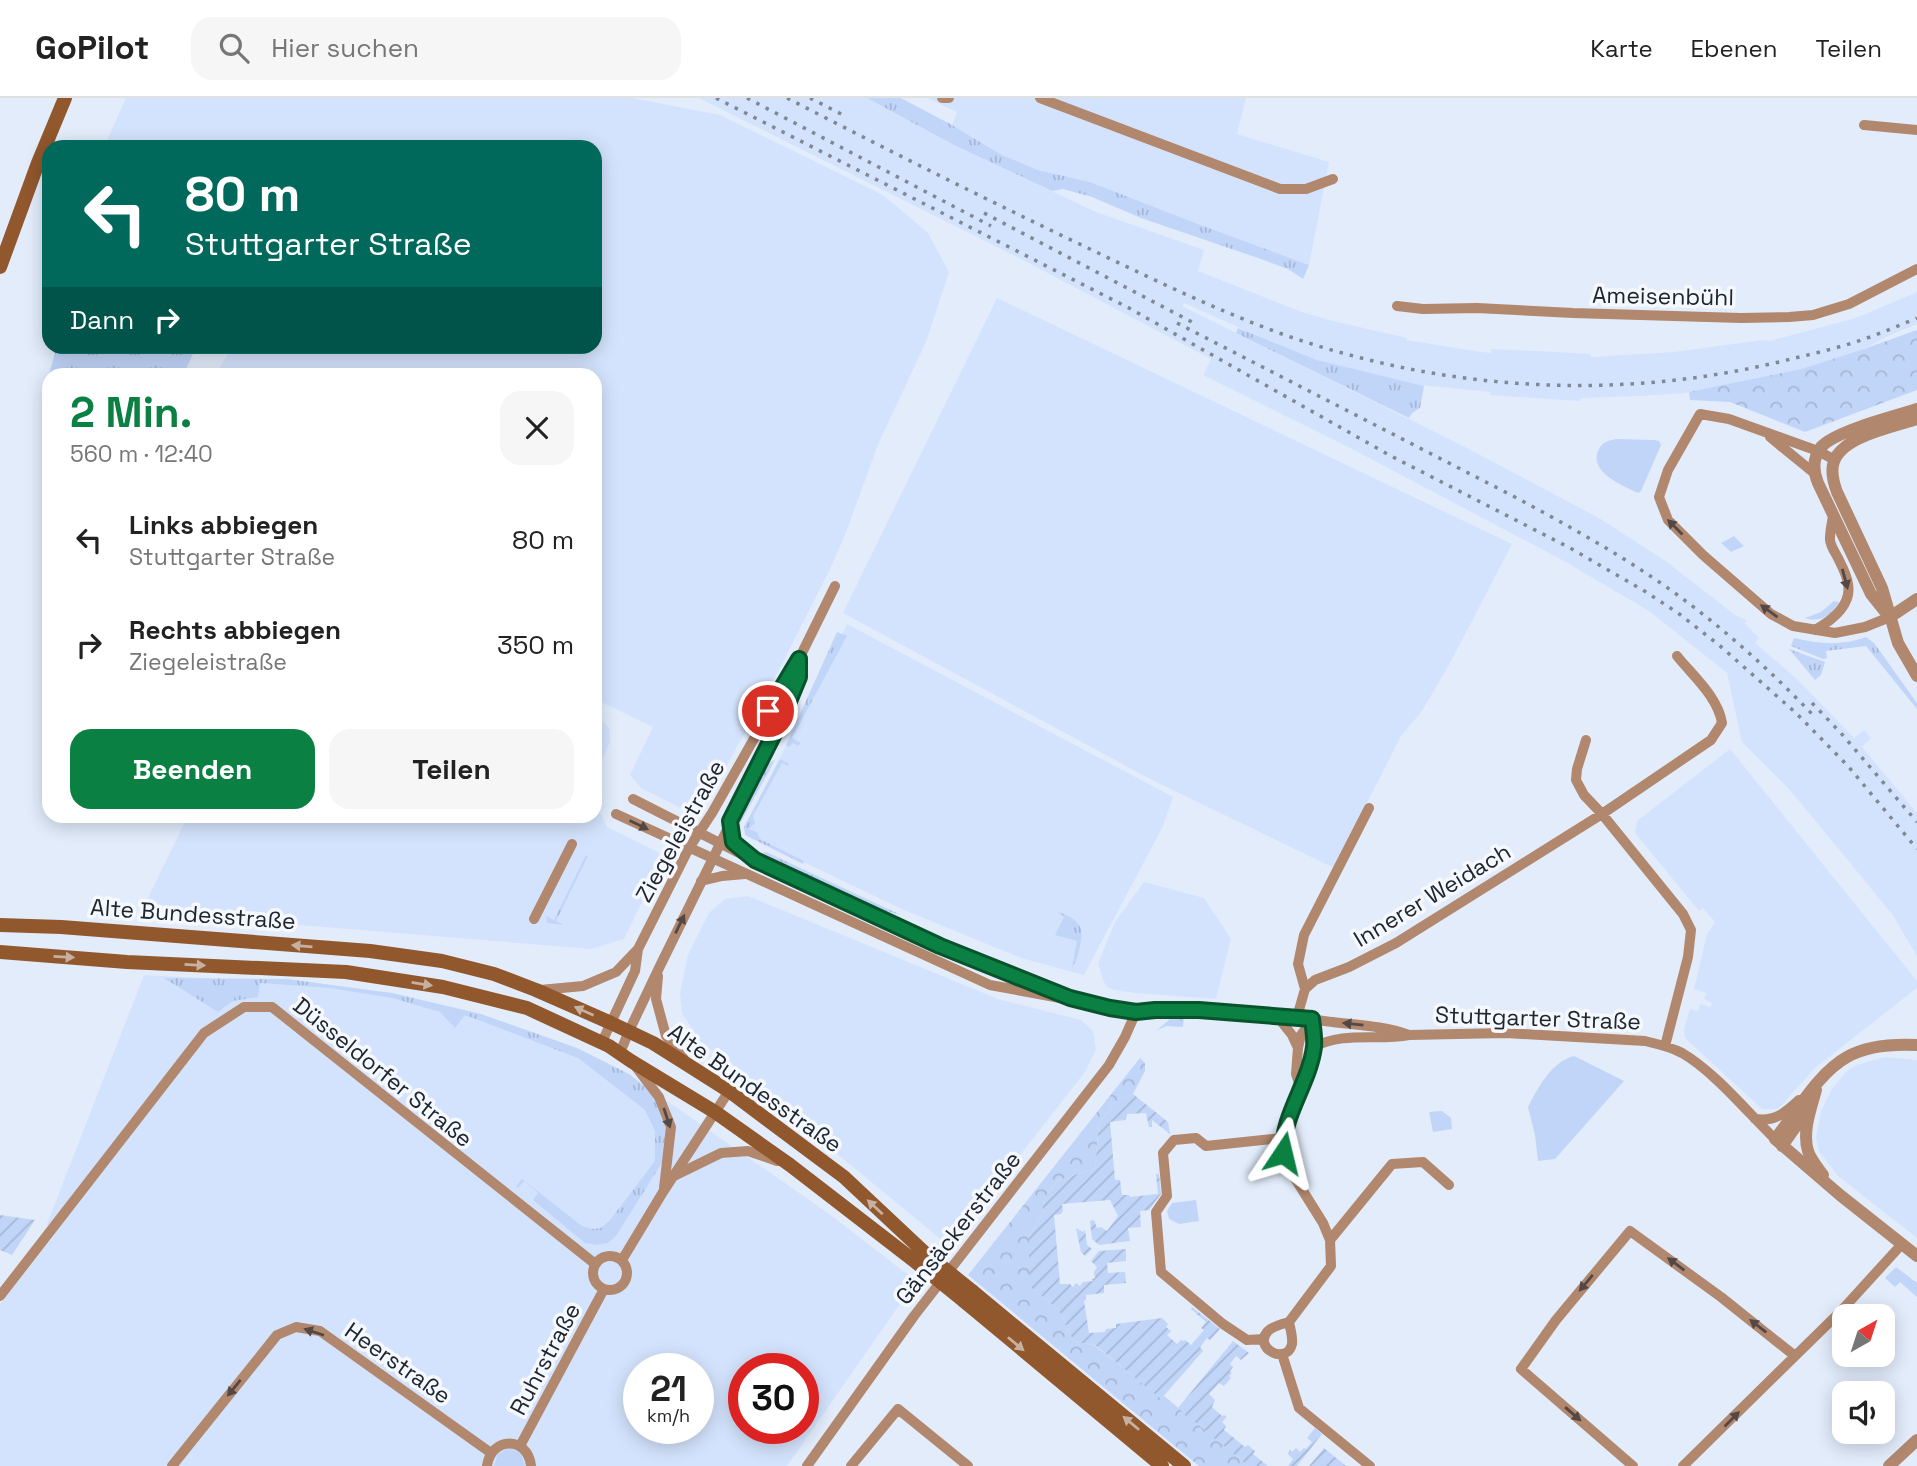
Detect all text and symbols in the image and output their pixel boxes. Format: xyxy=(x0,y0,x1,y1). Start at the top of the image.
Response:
search box xyxy=(191,17,681,80)
text: GoPilot xyxy=(35,27,149,69)
icon: search xyxy=(215,29,253,67)
text: Hier suchen xyxy=(271,31,419,65)
text: Karte xyxy=(1590,33,1653,64)
text: Ebenen xyxy=(1691,33,1777,64)
text: Teilen xyxy=(1815,33,1882,64)
text: 80 m xyxy=(185,163,300,225)
icon: left xyxy=(70,168,161,259)
text: Stuttgarter Straße xyxy=(185,224,472,264)
street label: Ameisenbühl xyxy=(1592,280,1734,312)
icon: right xyxy=(148,301,186,339)
text: Dann xyxy=(70,303,134,337)
text: 2 Min. xyxy=(70,386,192,439)
button: close xyxy=(500,391,574,465)
text: 560 m · 12:40 xyxy=(70,439,213,469)
text: Links abbiegen xyxy=(129,508,318,542)
one-way arrow xyxy=(1668,519,1684,536)
icon: left xyxy=(70,521,108,559)
text: 80 m xyxy=(512,523,574,557)
text: Stuttgarter Straße xyxy=(129,542,335,572)
one-way arrow xyxy=(1840,568,1851,590)
one-way arrow xyxy=(1760,604,1778,618)
text: Rechts abbiegen xyxy=(129,613,341,647)
icon: right xyxy=(70,626,108,664)
text: 350 m xyxy=(497,628,574,662)
text: Ziegeleistraße xyxy=(129,647,287,677)
pin xyxy=(738,681,798,741)
icon: arrive xyxy=(749,692,787,730)
button: Beenden xyxy=(70,729,315,809)
button: Teilen xyxy=(329,729,574,809)
street label: Ziegeleistraße xyxy=(629,755,731,907)
one-way arrow xyxy=(629,819,649,830)
street label: Innerer Weidach xyxy=(1348,836,1516,954)
street label: Alte Bundesstraße xyxy=(89,892,297,936)
one-way arrow xyxy=(674,914,686,934)
one-way arrow xyxy=(291,940,313,951)
one-way arrow xyxy=(53,951,75,962)
one-way arrow xyxy=(184,960,206,971)
one-way arrow xyxy=(411,979,433,990)
street label: Düsseldorfer Straße xyxy=(287,990,479,1154)
street label: Stuttgarter Straße xyxy=(1435,999,1641,1037)
one-way arrow xyxy=(574,1005,595,1016)
street label: Alte Bundesstraße xyxy=(662,1017,848,1159)
one-way arrow xyxy=(1342,1019,1364,1030)
one-way arrow xyxy=(662,1108,673,1129)
position arrow xyxy=(1246,1116,1320,1190)
street label: Gänsäckerstraße xyxy=(889,1145,1027,1311)
one-way arrow xyxy=(867,1199,884,1215)
one-way arrow xyxy=(1667,1257,1685,1271)
one-way arrow xyxy=(1579,1273,1594,1291)
street label: Ruhrstraße xyxy=(503,1298,587,1420)
north arrow xyxy=(1832,1304,1895,1367)
map controls xyxy=(1832,1304,1895,1444)
street label: Heerstraße xyxy=(339,1316,457,1410)
one-way arrow xyxy=(1750,1319,1768,1334)
one-way arrow xyxy=(304,1326,325,1336)
one-way arrow xyxy=(1008,1336,1025,1351)
speed limit sign: 30 xyxy=(728,1353,819,1444)
text: 21 xyxy=(650,1367,687,1411)
one-way arrow xyxy=(228,1379,242,1397)
button: sound xyxy=(1832,1381,1895,1444)
text: km/h xyxy=(647,1404,690,1427)
one-way arrow xyxy=(1564,1406,1582,1422)
one-way arrow xyxy=(1724,1410,1741,1427)
one-way arrow xyxy=(1122,1415,1140,1430)

